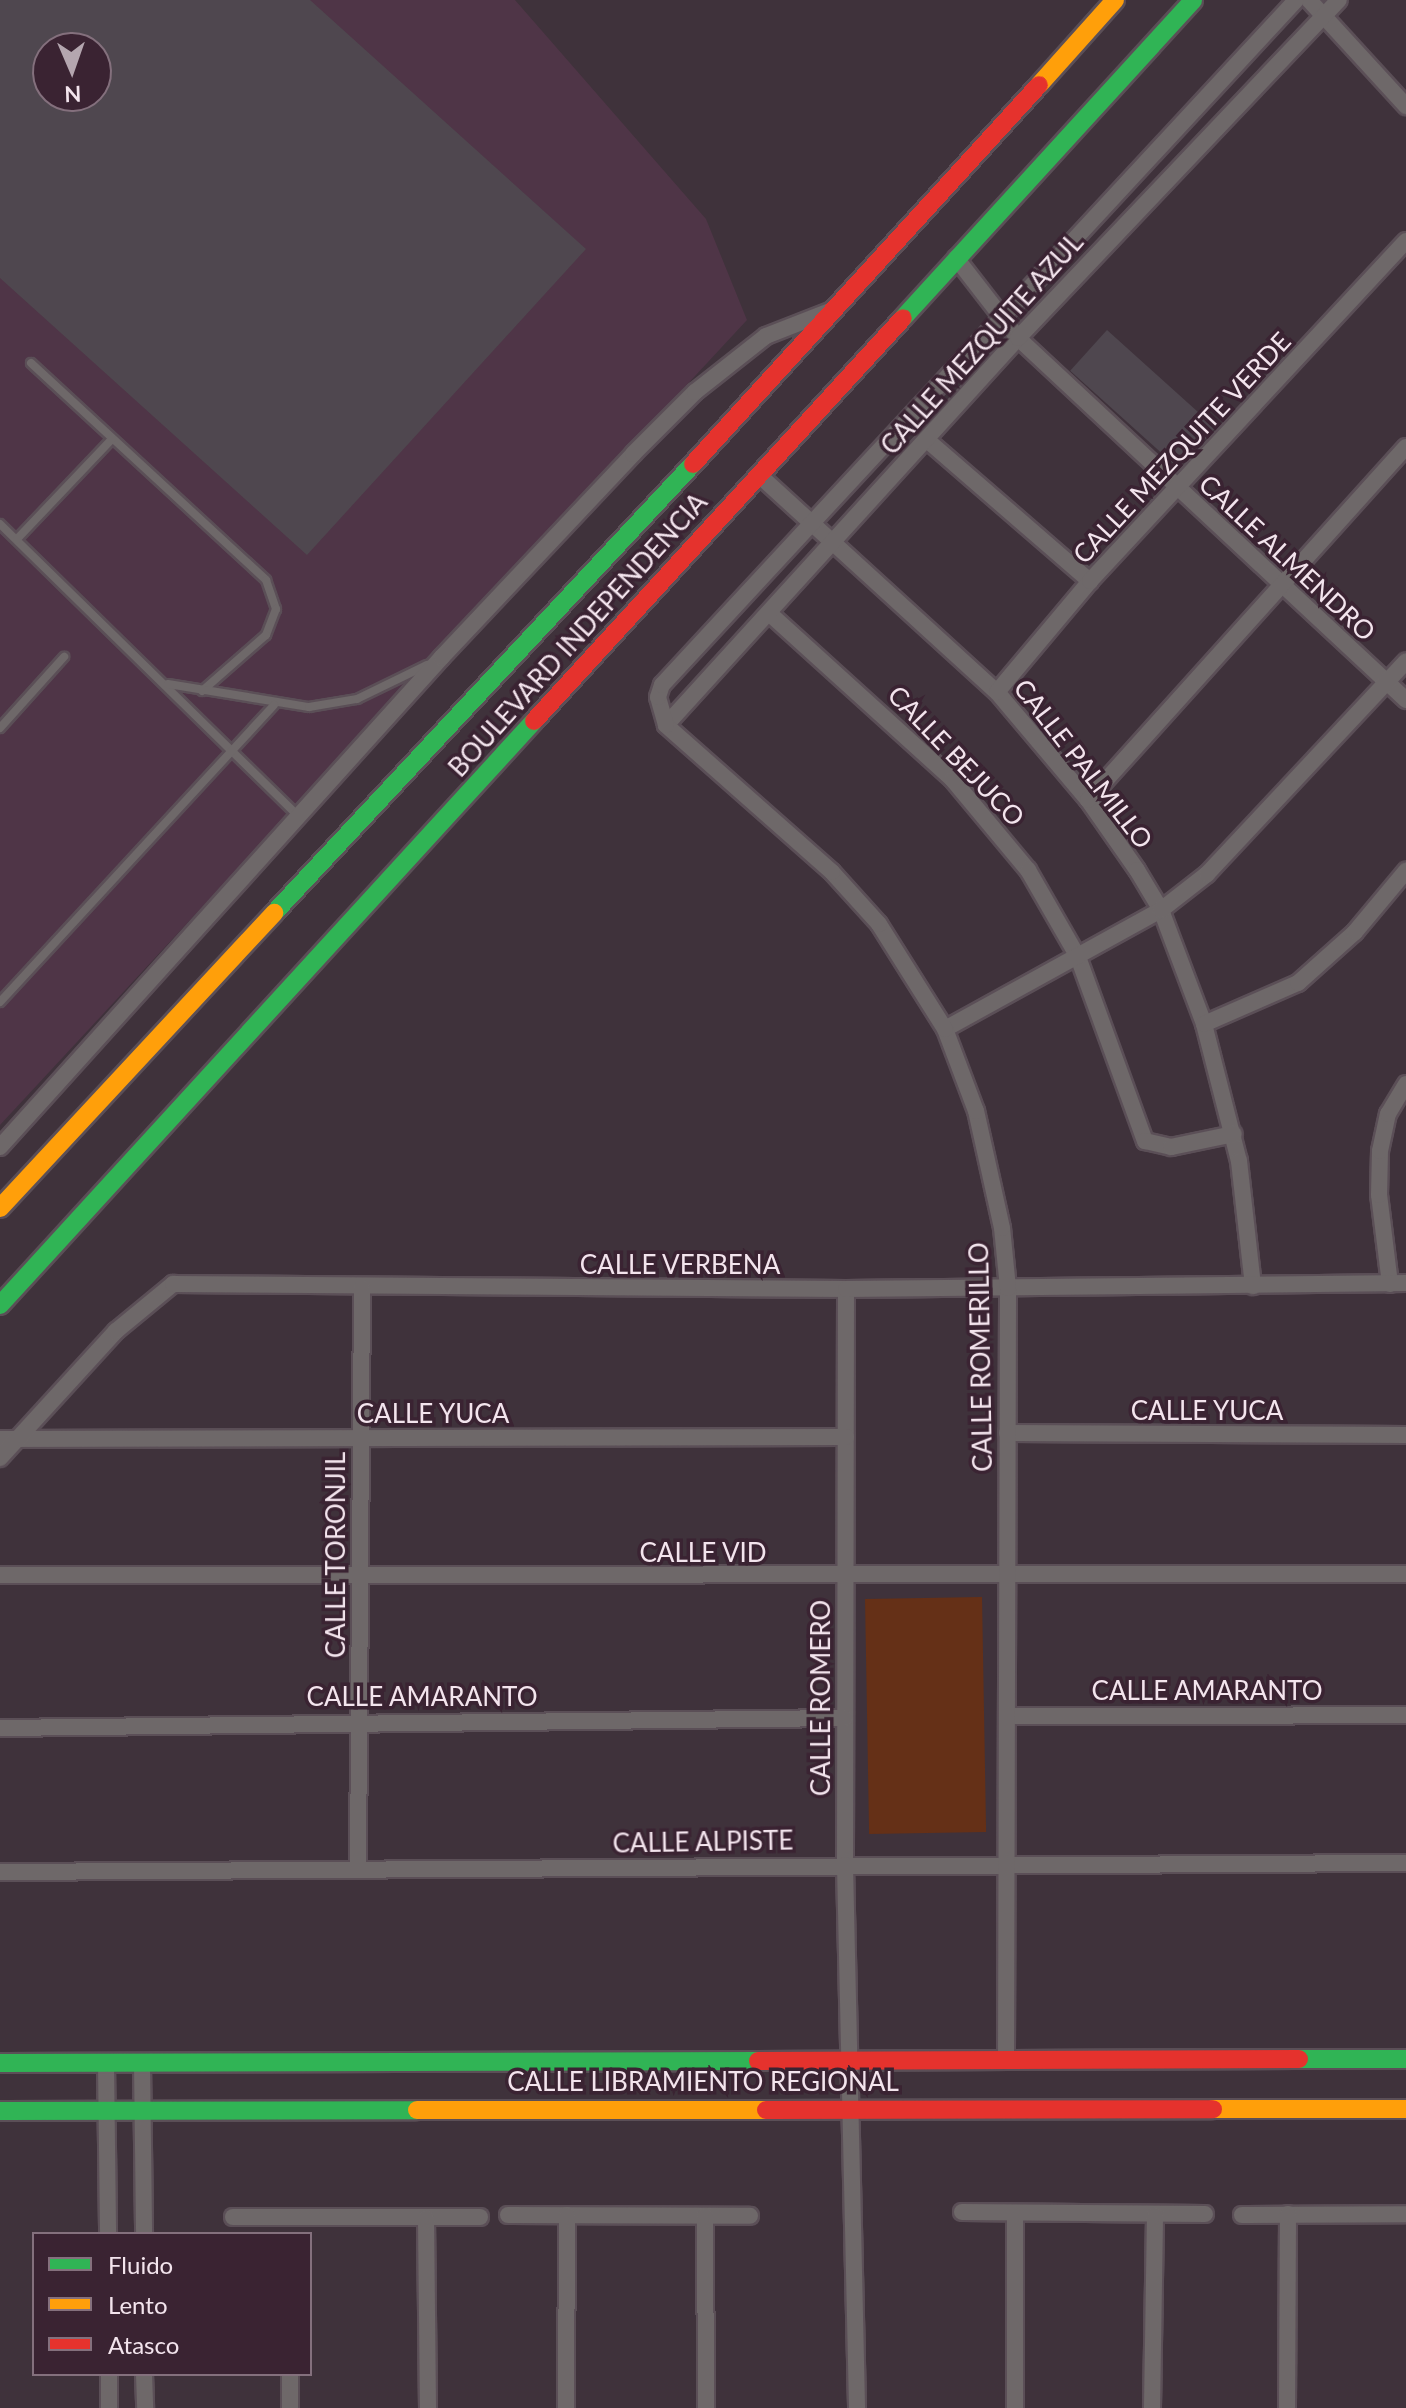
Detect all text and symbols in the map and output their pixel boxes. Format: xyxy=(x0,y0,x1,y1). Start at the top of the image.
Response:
north arrow xyxy=(32,32,112,112)
text: N xyxy=(64,81,82,108)
street label: CALLE MEZQUITE AZUL xyxy=(874,227,1090,461)
street label: CALLE MEZQUITE VERDE xyxy=(1066,326,1298,570)
street label: CALLE ALMENDRO xyxy=(1192,468,1382,648)
street label: BOULEVARD INDEPENDENCIA xyxy=(442,487,714,783)
street label: CALLE PALMILLO xyxy=(1007,673,1159,855)
street label: CALLE BEJUCO xyxy=(881,679,1031,833)
street label: CALLE ROMERILLO xyxy=(963,1242,999,1472)
street label: CALLE VERBENA xyxy=(579,1249,781,1281)
street label: CALLE YUCA xyxy=(1130,1395,1284,1427)
street label: CALLE YUCA xyxy=(356,1398,510,1430)
street label: CALLE TORONJIL xyxy=(320,1451,352,1659)
street label: CALLE VID xyxy=(639,1537,767,1569)
street label: CALLE ROMERO xyxy=(805,1600,837,1796)
street label: CALLE AMARANTO xyxy=(1091,1675,1323,1707)
street label: CALLE AMARANTO xyxy=(306,1681,538,1713)
street label: CALLE ALPISTE xyxy=(612,1825,794,1859)
street label: CALLE LIBRAMIENTO REGIONAL xyxy=(507,2066,899,2098)
legend xyxy=(32,2232,312,2376)
text: Fluido xyxy=(108,2250,173,2279)
text: Lento xyxy=(108,2290,168,2319)
text: Atasco xyxy=(108,2330,179,2359)

